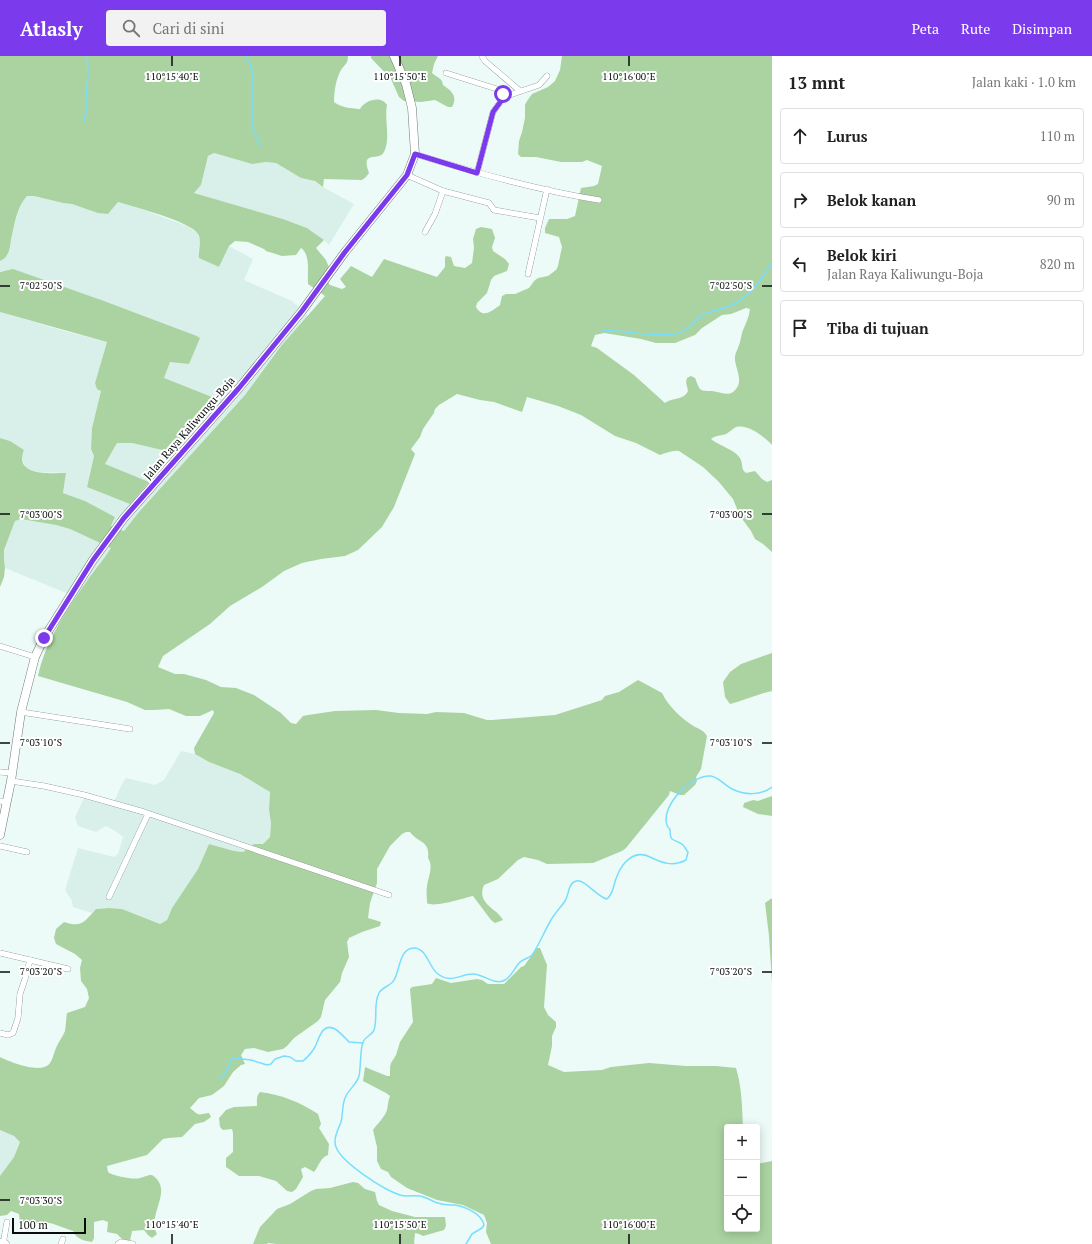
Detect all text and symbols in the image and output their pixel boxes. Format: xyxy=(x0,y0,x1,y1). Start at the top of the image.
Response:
search box xyxy=(106,10,386,46)
text: Atlasly xyxy=(20,16,82,41)
icon: search xyxy=(120,17,142,39)
text: Cari di sini xyxy=(152,18,225,38)
text: Peta xyxy=(912,19,939,38)
text: Rute xyxy=(961,19,990,38)
text: Disimpan xyxy=(1012,19,1072,38)
text: 110°15'40"E xyxy=(145,70,199,83)
text: 110°15'50"E xyxy=(373,70,427,83)
text: 110°16'00"E xyxy=(602,70,656,83)
text: 13 mnt xyxy=(788,71,845,94)
text: Jalan kaki · 1.0 km xyxy=(972,73,1076,91)
route start xyxy=(494,85,512,103)
icon: ahead xyxy=(789,125,811,147)
text: Lurus xyxy=(827,126,868,146)
text: 110 m xyxy=(1040,127,1075,145)
icon: right xyxy=(789,189,811,211)
text: Belok kanan xyxy=(827,190,916,210)
text: 90 m xyxy=(1047,191,1075,209)
text: Belok kiri xyxy=(827,245,897,265)
icon: left xyxy=(789,253,811,275)
text: 820 m xyxy=(1040,255,1075,273)
text: Jalan Raya Kaliwungu-Boja xyxy=(827,265,983,283)
text: 7°02'50"S xyxy=(20,279,62,292)
text: 7°02'50"S xyxy=(710,279,752,292)
icon: arrive xyxy=(789,317,811,339)
text: Tiba di tujuan xyxy=(827,318,929,338)
street label: Jalan Raya Kaliwungu-Boja xyxy=(140,373,238,482)
text: 7°03'00"S xyxy=(20,508,62,521)
text: 7°03'00"S xyxy=(710,508,752,521)
route end xyxy=(35,629,53,647)
text: 7°03'10"S xyxy=(20,736,62,749)
text: 7°03'10"S xyxy=(710,736,752,749)
text: 7°03'20"S xyxy=(20,965,62,978)
text: 7°03'20"S xyxy=(710,965,752,978)
map controls xyxy=(724,1124,760,1232)
button: + xyxy=(724,1124,760,1160)
button: − xyxy=(724,1160,760,1196)
text: 7°03'30"S xyxy=(20,1194,62,1207)
button: locate xyxy=(724,1196,760,1232)
scale bar xyxy=(12,1216,86,1235)
text: 100 m xyxy=(18,1218,48,1232)
text: 110°15'40"E xyxy=(145,1218,199,1231)
text: 110°15'50"E xyxy=(373,1218,427,1231)
text: 110°16'00"E xyxy=(602,1218,656,1231)

